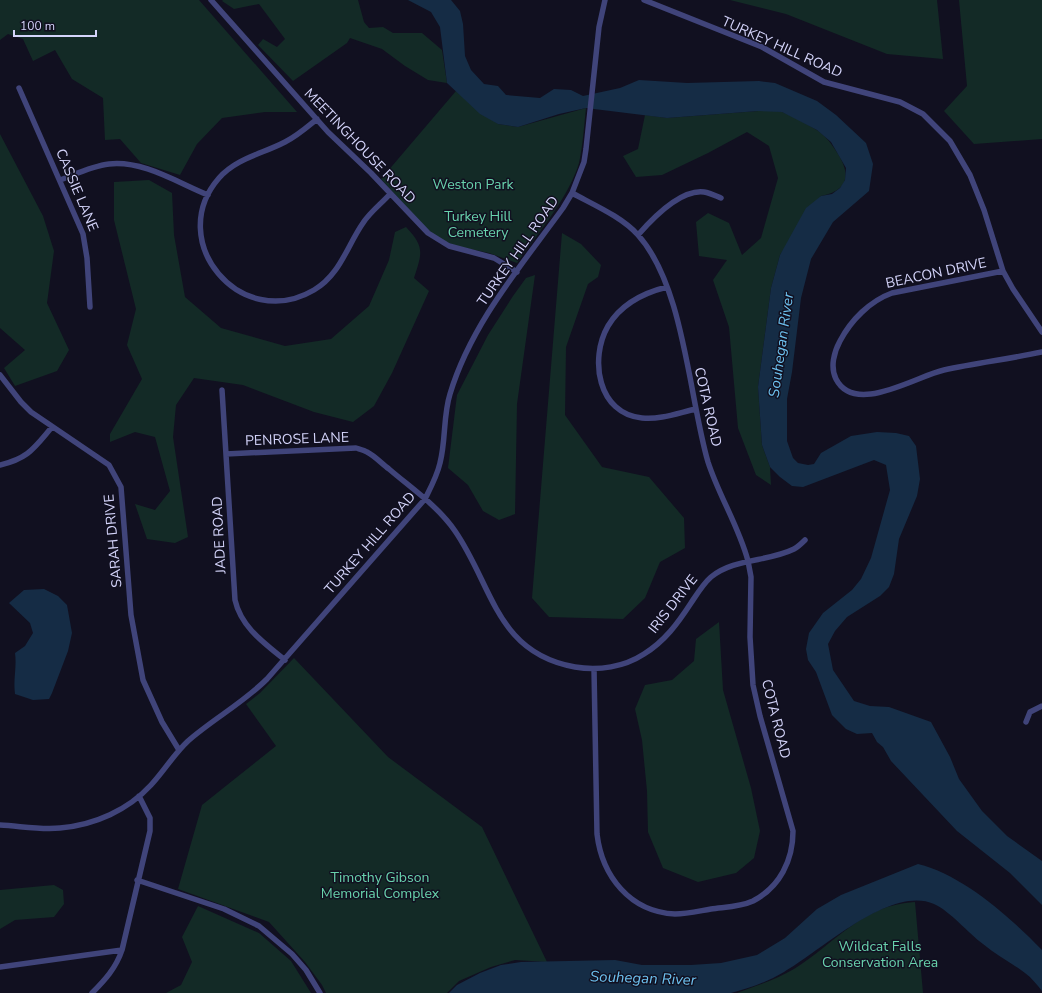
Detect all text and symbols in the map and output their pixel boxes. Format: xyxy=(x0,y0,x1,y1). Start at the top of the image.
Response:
scale bar xyxy=(14,12,96,38)
street label: TURKEY HILL ROAD xyxy=(719,12,845,82)
text: 100 m xyxy=(20,18,55,34)
street label: MEETINGHOUSE ROAD xyxy=(300,84,420,208)
street label: CASSIE LANE xyxy=(51,146,103,234)
park label: Weston Park xyxy=(433,175,514,194)
street label: TURKEY HILL ROAD xyxy=(473,192,563,310)
park label: Turkey Hill Cemetery xyxy=(444,207,513,242)
street label: BEACON DRIVE xyxy=(884,253,988,293)
water label: Souhegan River xyxy=(764,290,798,399)
street label: COTA ROAD xyxy=(690,365,726,449)
street label: PENROSE LANE xyxy=(245,428,349,450)
street label: TURKEY HILL ROAD xyxy=(320,488,420,598)
street label: SARAH DRIVE xyxy=(99,494,127,588)
street label: JADE ROAD xyxy=(207,496,231,575)
street label: IRIS DRIVE xyxy=(644,571,702,637)
street label: COTA ROAD xyxy=(757,677,795,761)
park label: Timothy Gibson Memorial Complex xyxy=(321,868,440,903)
park label: Wildcat Falls Conservation Area xyxy=(822,937,938,972)
water label: Souhegan River xyxy=(590,966,697,990)

